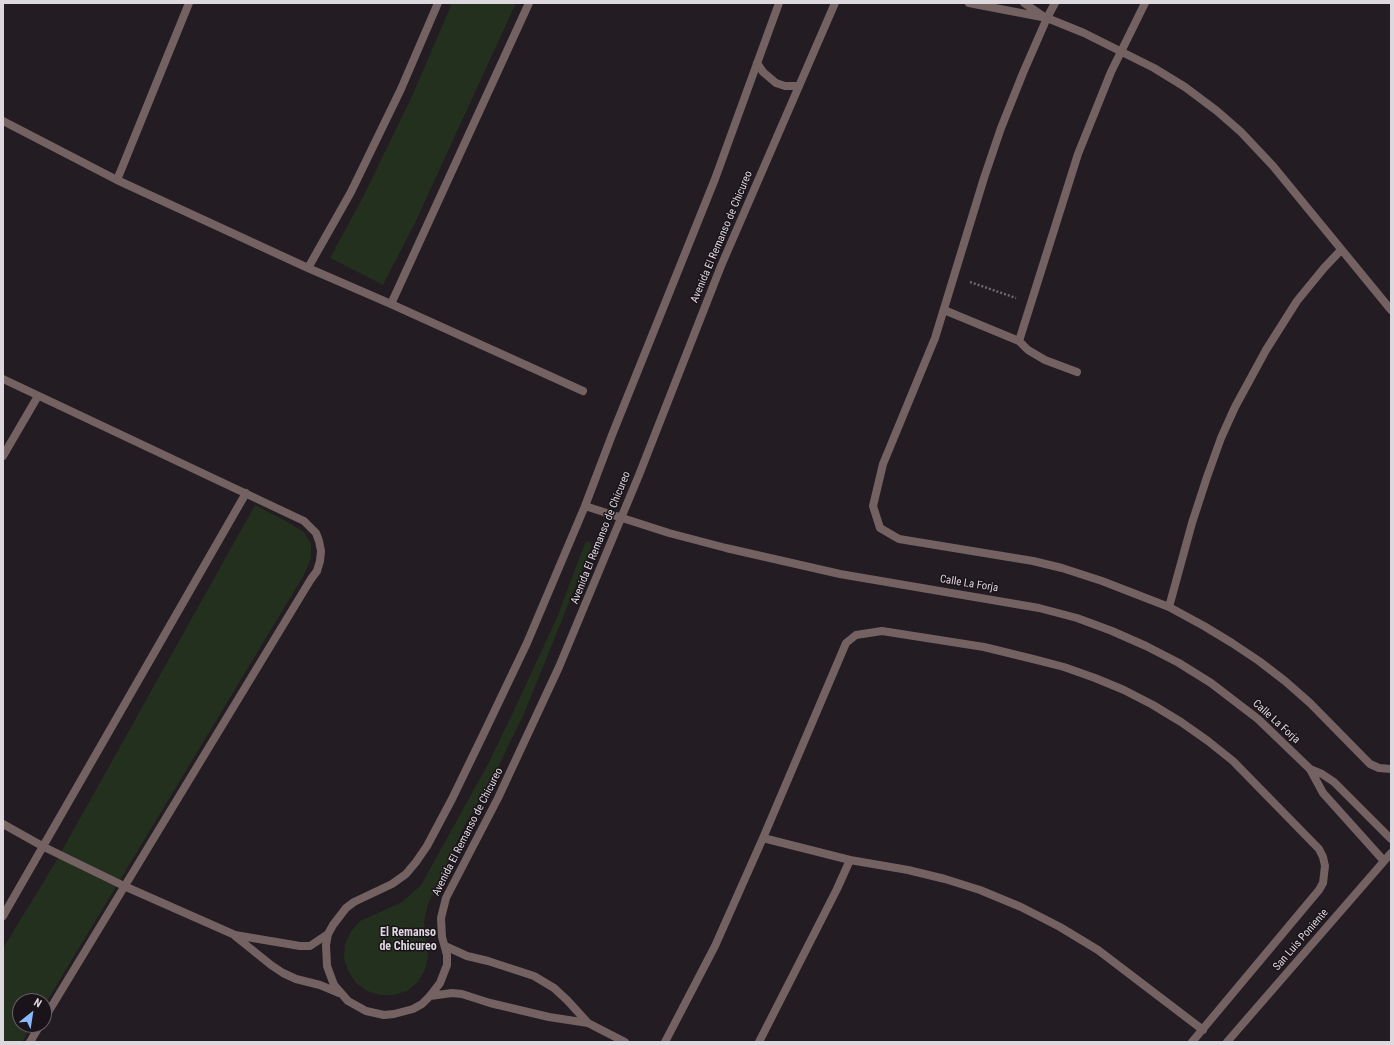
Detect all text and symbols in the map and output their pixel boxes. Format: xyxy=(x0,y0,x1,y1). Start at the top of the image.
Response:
street label: Avenida El Remanso de Chicureo xyxy=(688,169,756,305)
street label: Avenida El Remanso de Chicureo xyxy=(568,470,634,606)
street label: Calle La Forja xyxy=(939,573,999,595)
street label: Calle La Forja xyxy=(1250,697,1302,747)
street label: Avenida El Remanso de Chicureo xyxy=(430,766,506,898)
street label: San Luis Poniente xyxy=(1271,906,1331,974)
district label: El Remanso de Chicureo xyxy=(379,926,437,954)
north arrow xyxy=(12,993,52,1033)
text: N xyxy=(32,996,44,1010)

